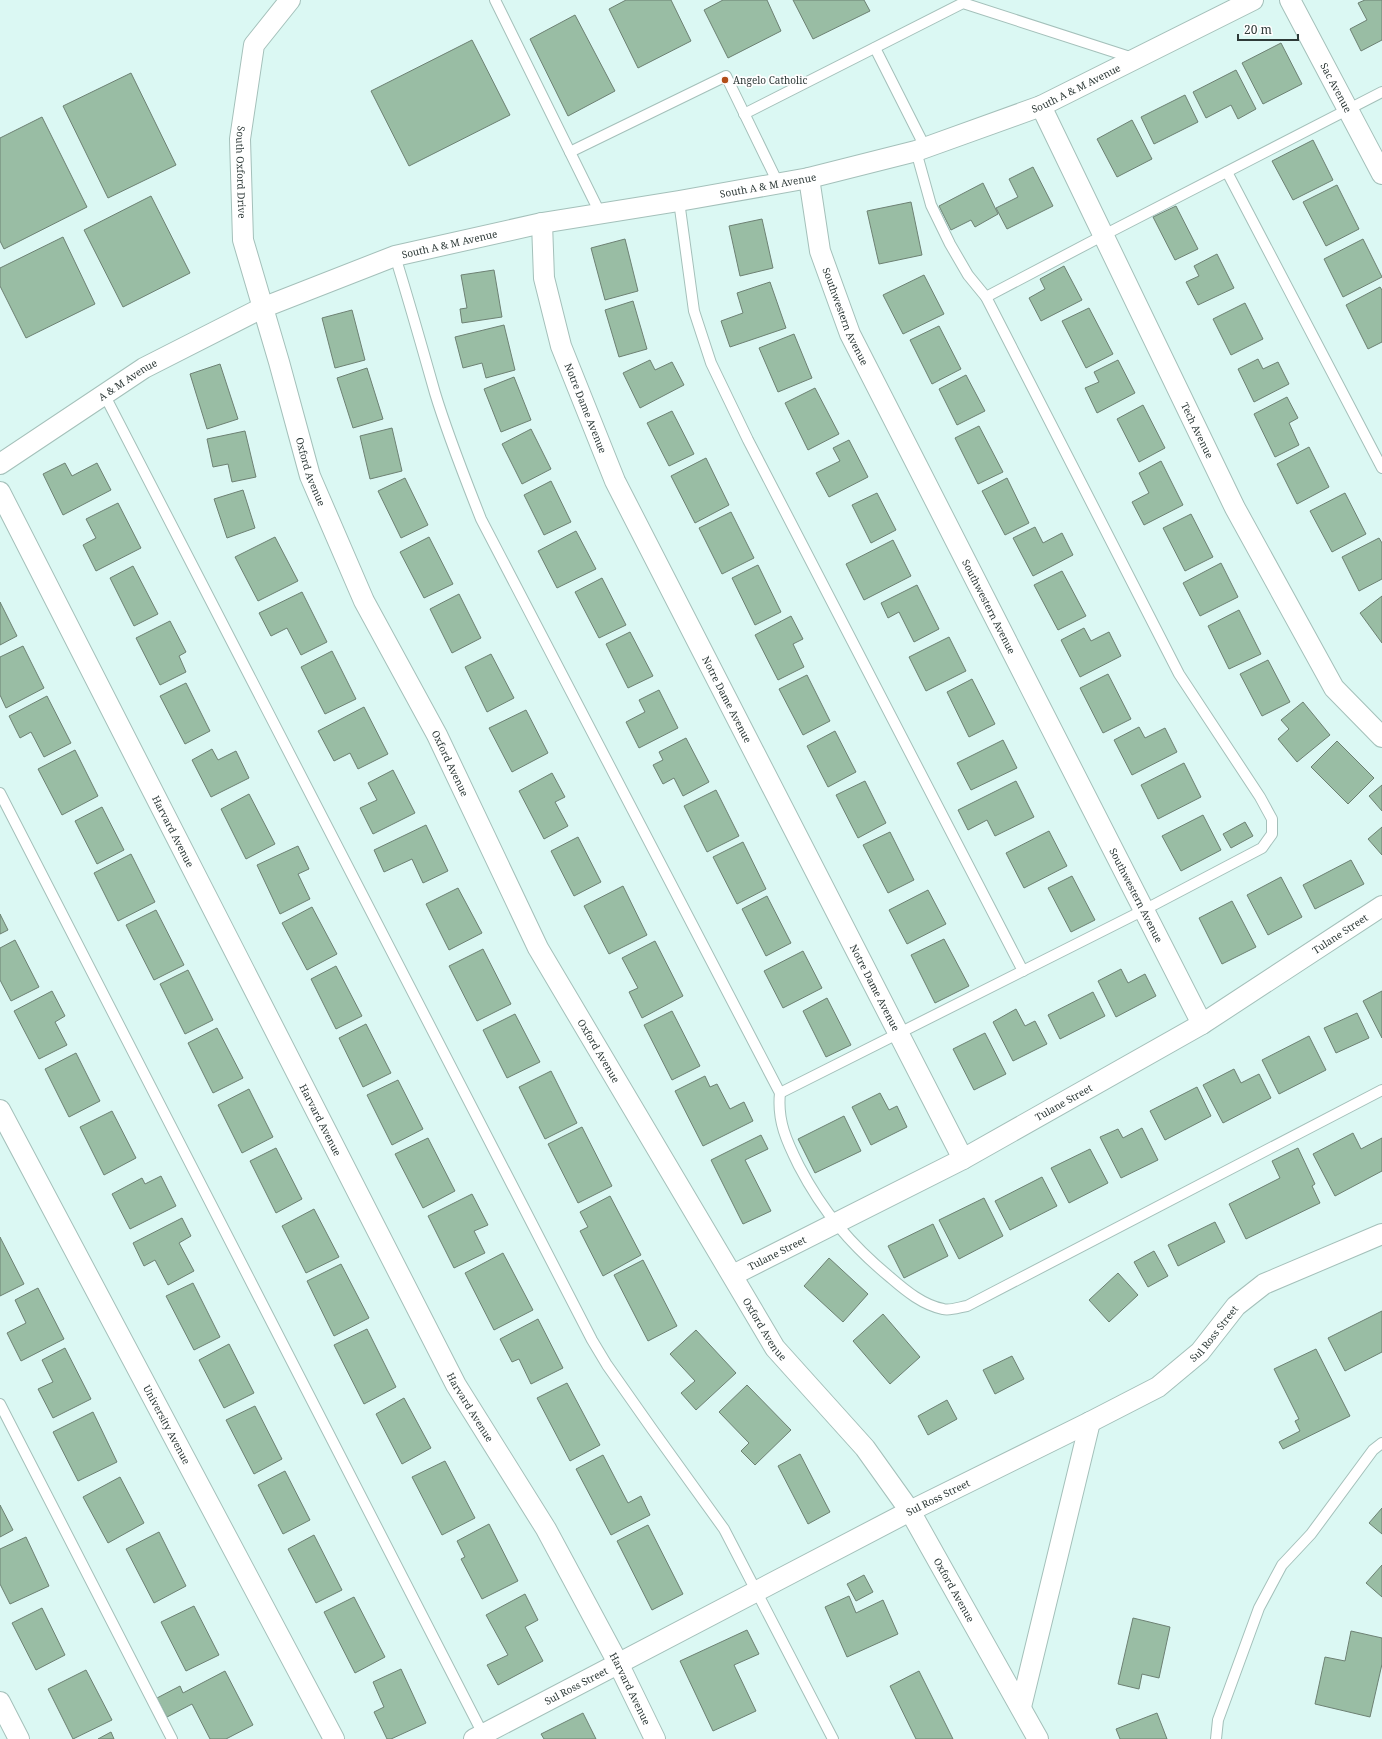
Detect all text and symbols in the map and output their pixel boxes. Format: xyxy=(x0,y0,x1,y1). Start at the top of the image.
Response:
scale bar xyxy=(1238,16,1298,42)
text: 20 m xyxy=(1244,21,1272,38)
street label: South A & M Avenue xyxy=(1030,60,1123,116)
street label: Sac Avenue xyxy=(1317,60,1355,115)
place label: Angelo Catholic xyxy=(733,73,807,87)
marker: Angelo Catholic xyxy=(720,75,730,85)
street label: South Oxford Drive xyxy=(233,125,249,219)
street label: South A & M Avenue xyxy=(719,169,818,201)
street label: South A & M Avenue xyxy=(400,226,499,261)
street label: Southwestern Avenue xyxy=(820,266,872,368)
street label: A & M Avenue xyxy=(95,356,159,404)
street label: Notre Dame Avenue xyxy=(562,361,610,455)
street label: Tech Avenue xyxy=(1178,400,1217,461)
street label: Oxford Avenue xyxy=(293,436,329,508)
street label: Southwestern Avenue xyxy=(959,557,1019,656)
street label: Notre Dame Avenue xyxy=(699,654,755,745)
street label: Oxford Avenue xyxy=(429,727,472,799)
street label: Harvard Avenue xyxy=(149,793,197,870)
street label: Southwestern Avenue xyxy=(1106,845,1166,945)
street label: Tulane Street xyxy=(1309,910,1371,957)
street label: Notre Dame Avenue xyxy=(847,942,903,1033)
street label: Oxford Avenue xyxy=(575,1016,623,1085)
street label: Tulane Street xyxy=(1032,1080,1095,1124)
street label: Harvard Avenue xyxy=(296,1082,345,1158)
street label: Tulane Street xyxy=(745,1232,809,1274)
street label: Oxford Avenue xyxy=(740,1295,790,1363)
street label: Sul Ross Street xyxy=(1187,1302,1241,1365)
street label: Harvard Avenue xyxy=(444,1370,497,1445)
street label: University Avenue xyxy=(140,1382,194,1467)
street label: Sul Ross Street xyxy=(903,1475,972,1519)
street label: Oxford Avenue xyxy=(931,1555,978,1625)
street label: Harvard Avenue xyxy=(607,1650,654,1727)
street label: Sul Ross Street xyxy=(542,1663,610,1708)

